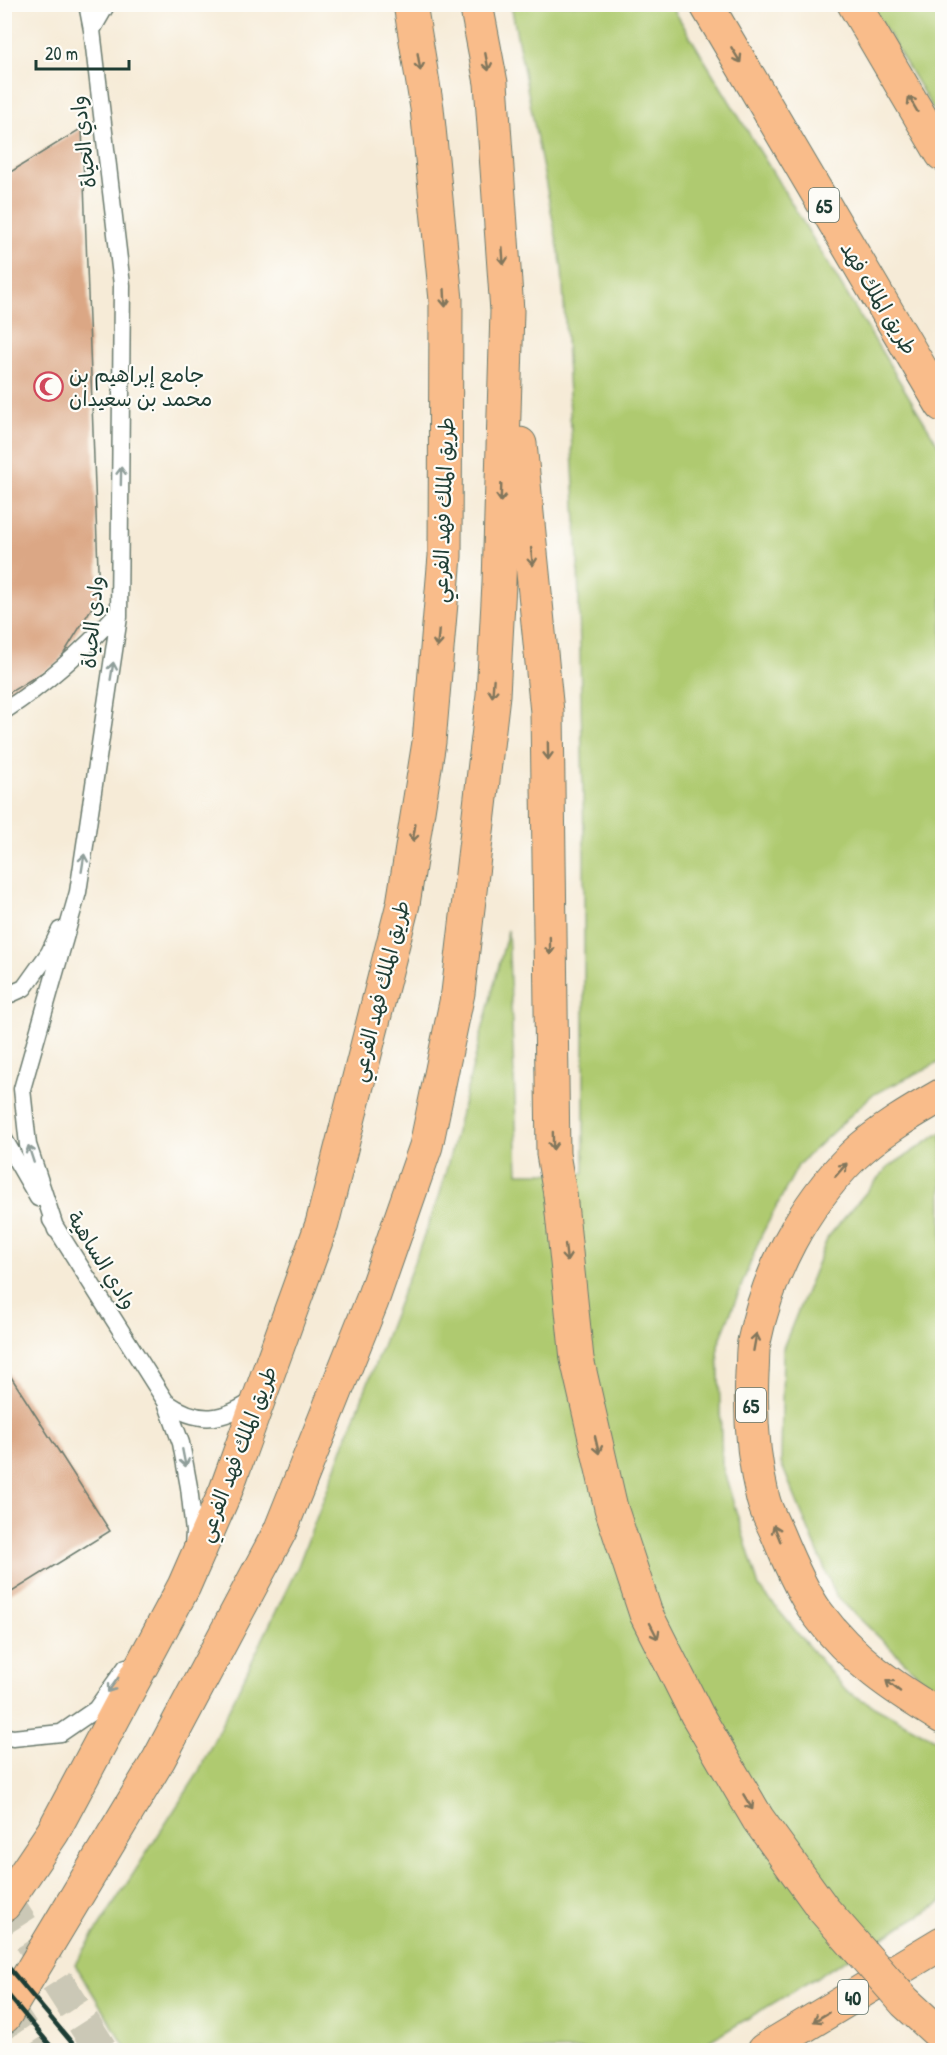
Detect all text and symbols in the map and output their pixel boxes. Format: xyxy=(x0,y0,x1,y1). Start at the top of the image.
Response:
scale bar xyxy=(36,33,129,71)
text: 20 m xyxy=(45,41,78,66)
one-way arrow xyxy=(730,46,742,63)
one-way arrow xyxy=(414,52,425,72)
one-way arrow xyxy=(482,52,493,71)
street label: وادي الحياة xyxy=(63,94,104,190)
one-way arrow xyxy=(907,96,919,113)
road number: 65 xyxy=(809,188,839,222)
street label: طريق الملك فهد xyxy=(834,236,924,360)
one-way arrow xyxy=(498,246,509,266)
one-way arrow xyxy=(440,287,451,307)
place label: جامع إبراهيم بن محمد بن سعيدان xyxy=(69,360,212,413)
mosque icon: جامع إبراهيم بن محمد بن سعيدان xyxy=(32,370,64,402)
street label: طريق الملك فهد الفرعي xyxy=(425,417,466,604)
one-way arrow xyxy=(115,467,126,487)
one-way arrow xyxy=(496,482,507,502)
one-way arrow xyxy=(527,547,538,566)
street label: وادي الحياة xyxy=(74,574,111,670)
one-way arrow xyxy=(432,629,443,649)
one-way arrow xyxy=(106,661,117,681)
one-way arrow xyxy=(487,677,498,697)
one-way arrow xyxy=(542,741,553,761)
one-way arrow xyxy=(409,823,420,842)
one-way arrow xyxy=(77,854,88,874)
street label: طريق الملك فهد الفرعي xyxy=(343,897,421,1086)
one-way arrow xyxy=(544,936,556,956)
one-way arrow xyxy=(547,1131,559,1151)
one-way arrow xyxy=(25,1145,36,1164)
one-way arrow xyxy=(834,1163,848,1178)
street label: وادي الساهية xyxy=(59,1205,144,1315)
one-way arrow xyxy=(561,1242,572,1262)
one-way arrow xyxy=(750,1333,761,1352)
street label: طريق الملك فهد الفرعي xyxy=(190,1362,289,1548)
road number: 65 xyxy=(736,1388,766,1422)
one-way arrow xyxy=(592,1435,603,1454)
one-way arrow xyxy=(179,1448,190,1467)
one-way arrow xyxy=(771,1525,782,1543)
one-way arrow xyxy=(649,1621,661,1639)
one-way arrow xyxy=(107,1676,119,1692)
one-way arrow xyxy=(885,1680,901,1692)
one-way arrow xyxy=(742,1793,754,1810)
road number: 40 xyxy=(838,1980,868,2014)
one-way arrow xyxy=(813,2011,830,2023)

